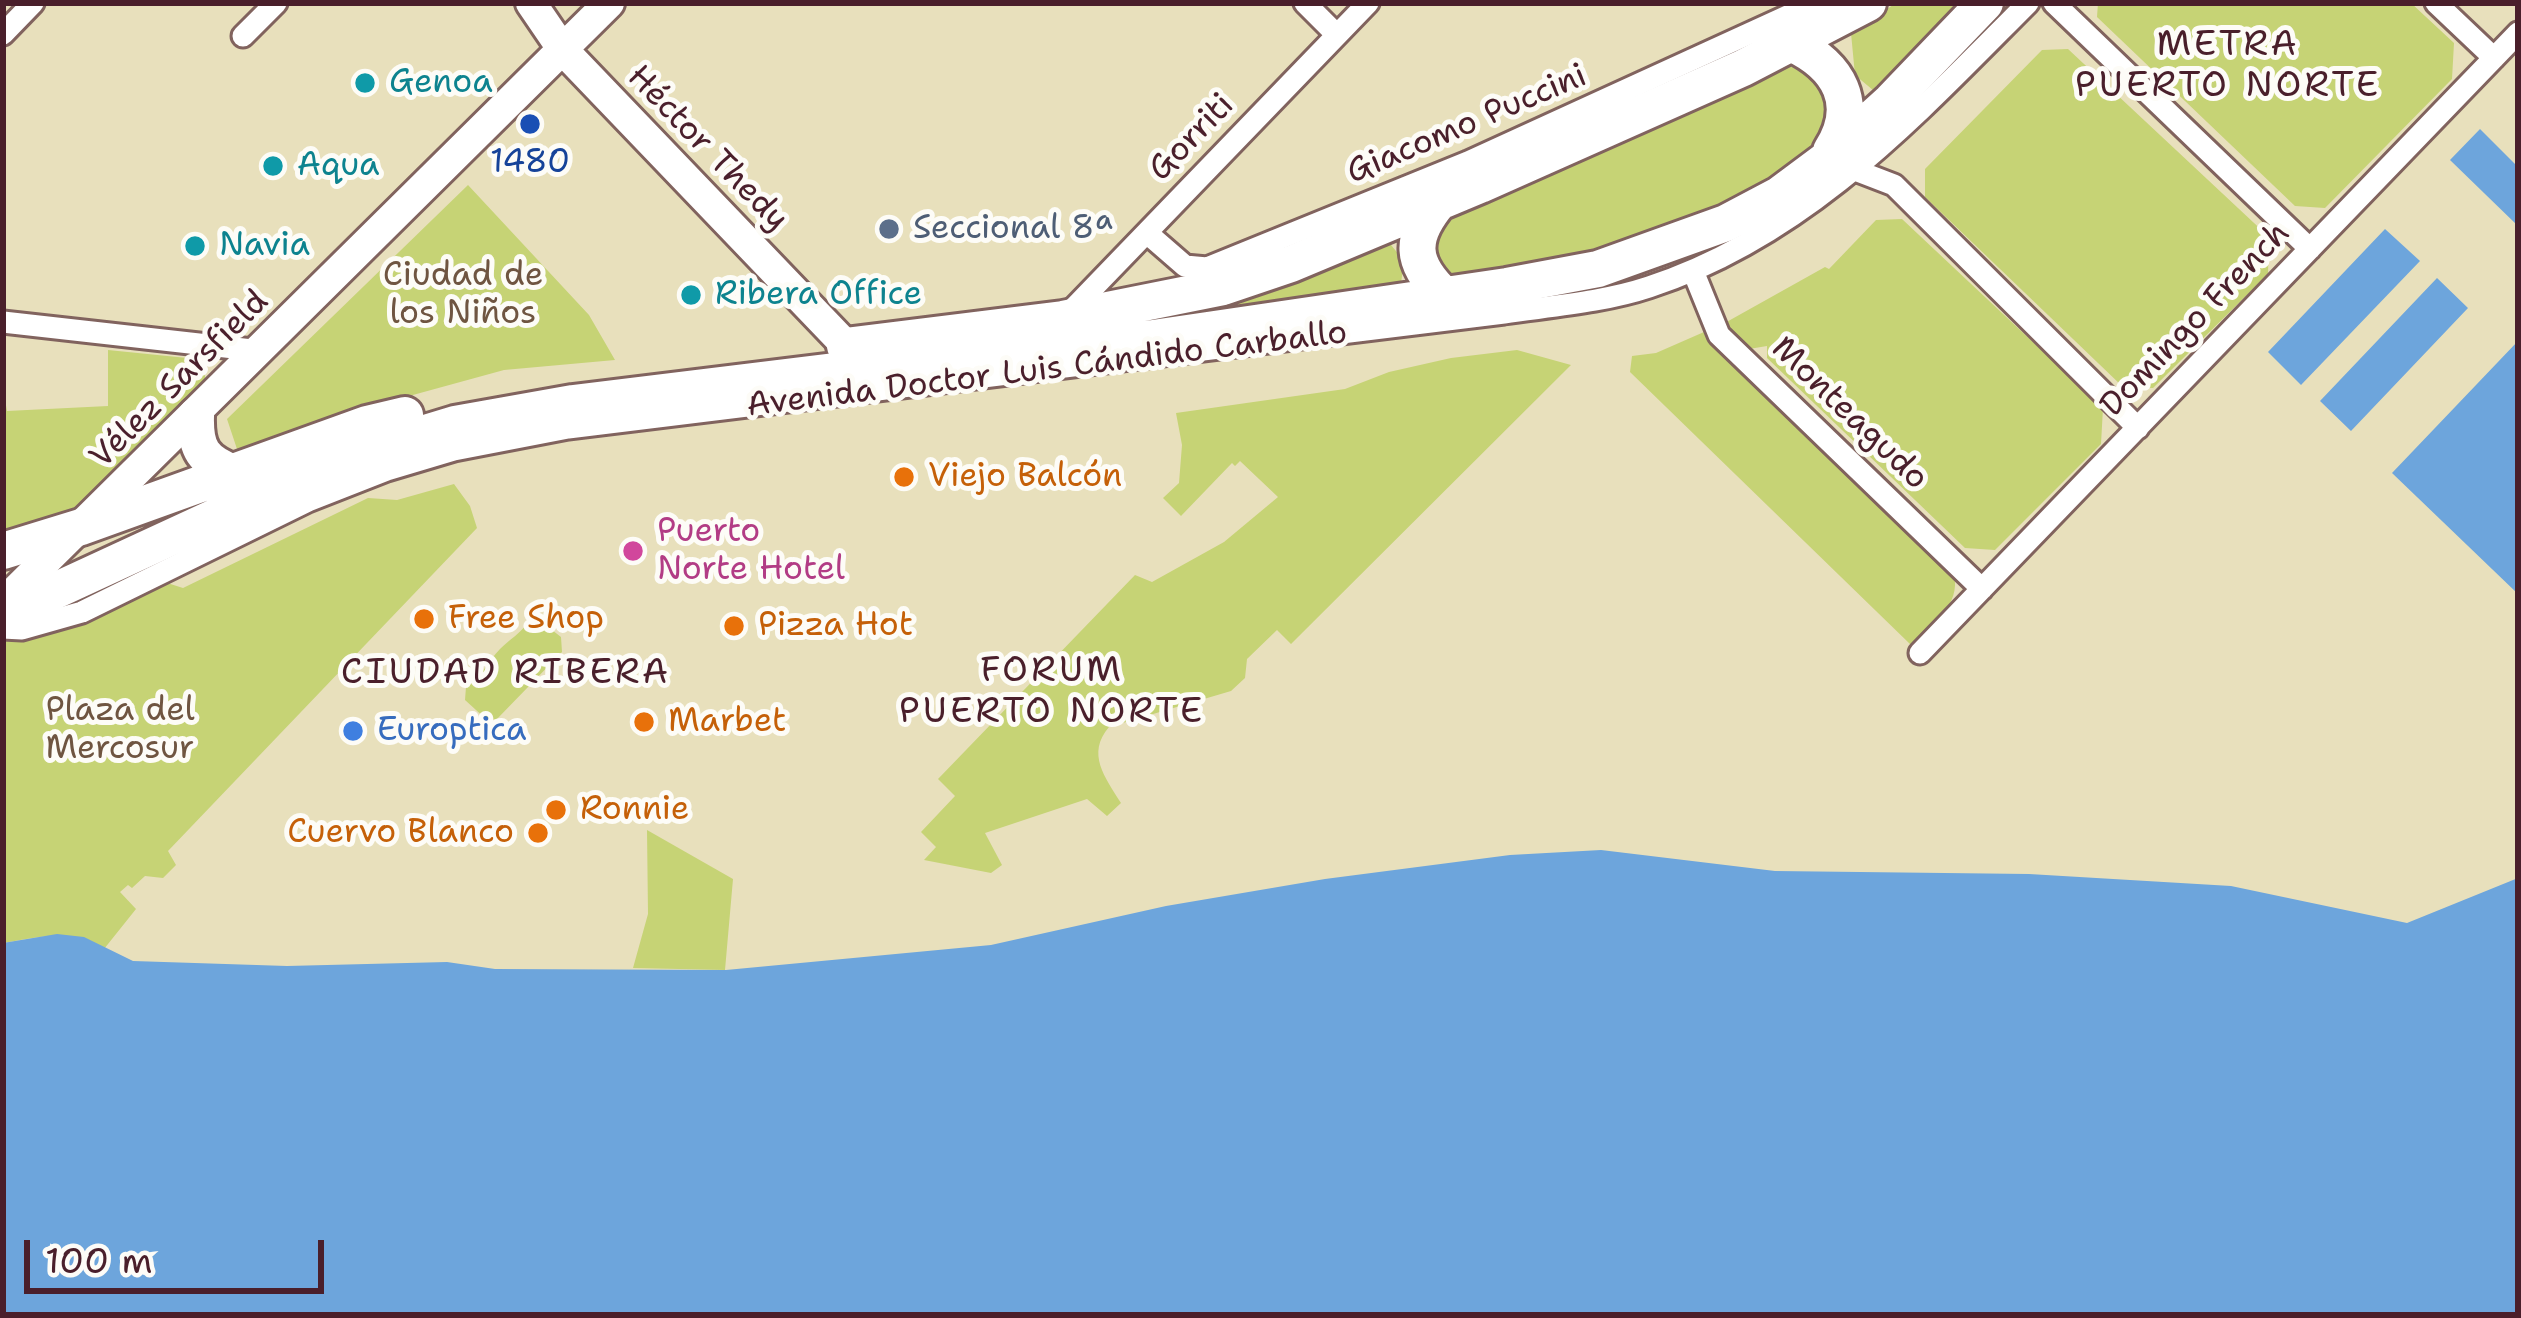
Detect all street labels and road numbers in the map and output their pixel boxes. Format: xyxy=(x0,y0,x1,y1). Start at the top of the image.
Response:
street label: Giacomo Puccini xyxy=(1341,57,1593,193)
street label: Héctor Thedy xyxy=(618,58,796,240)
street label: Gorriti xyxy=(1141,86,1243,190)
street label: Domingo French xyxy=(2093,214,2299,426)
street label: Vélez Sarsfield xyxy=(83,283,277,477)
street label: Avenida Doctor Luis Cándido Carballo xyxy=(745,314,1349,426)
street label: Monteagudo xyxy=(1762,329,1936,499)

